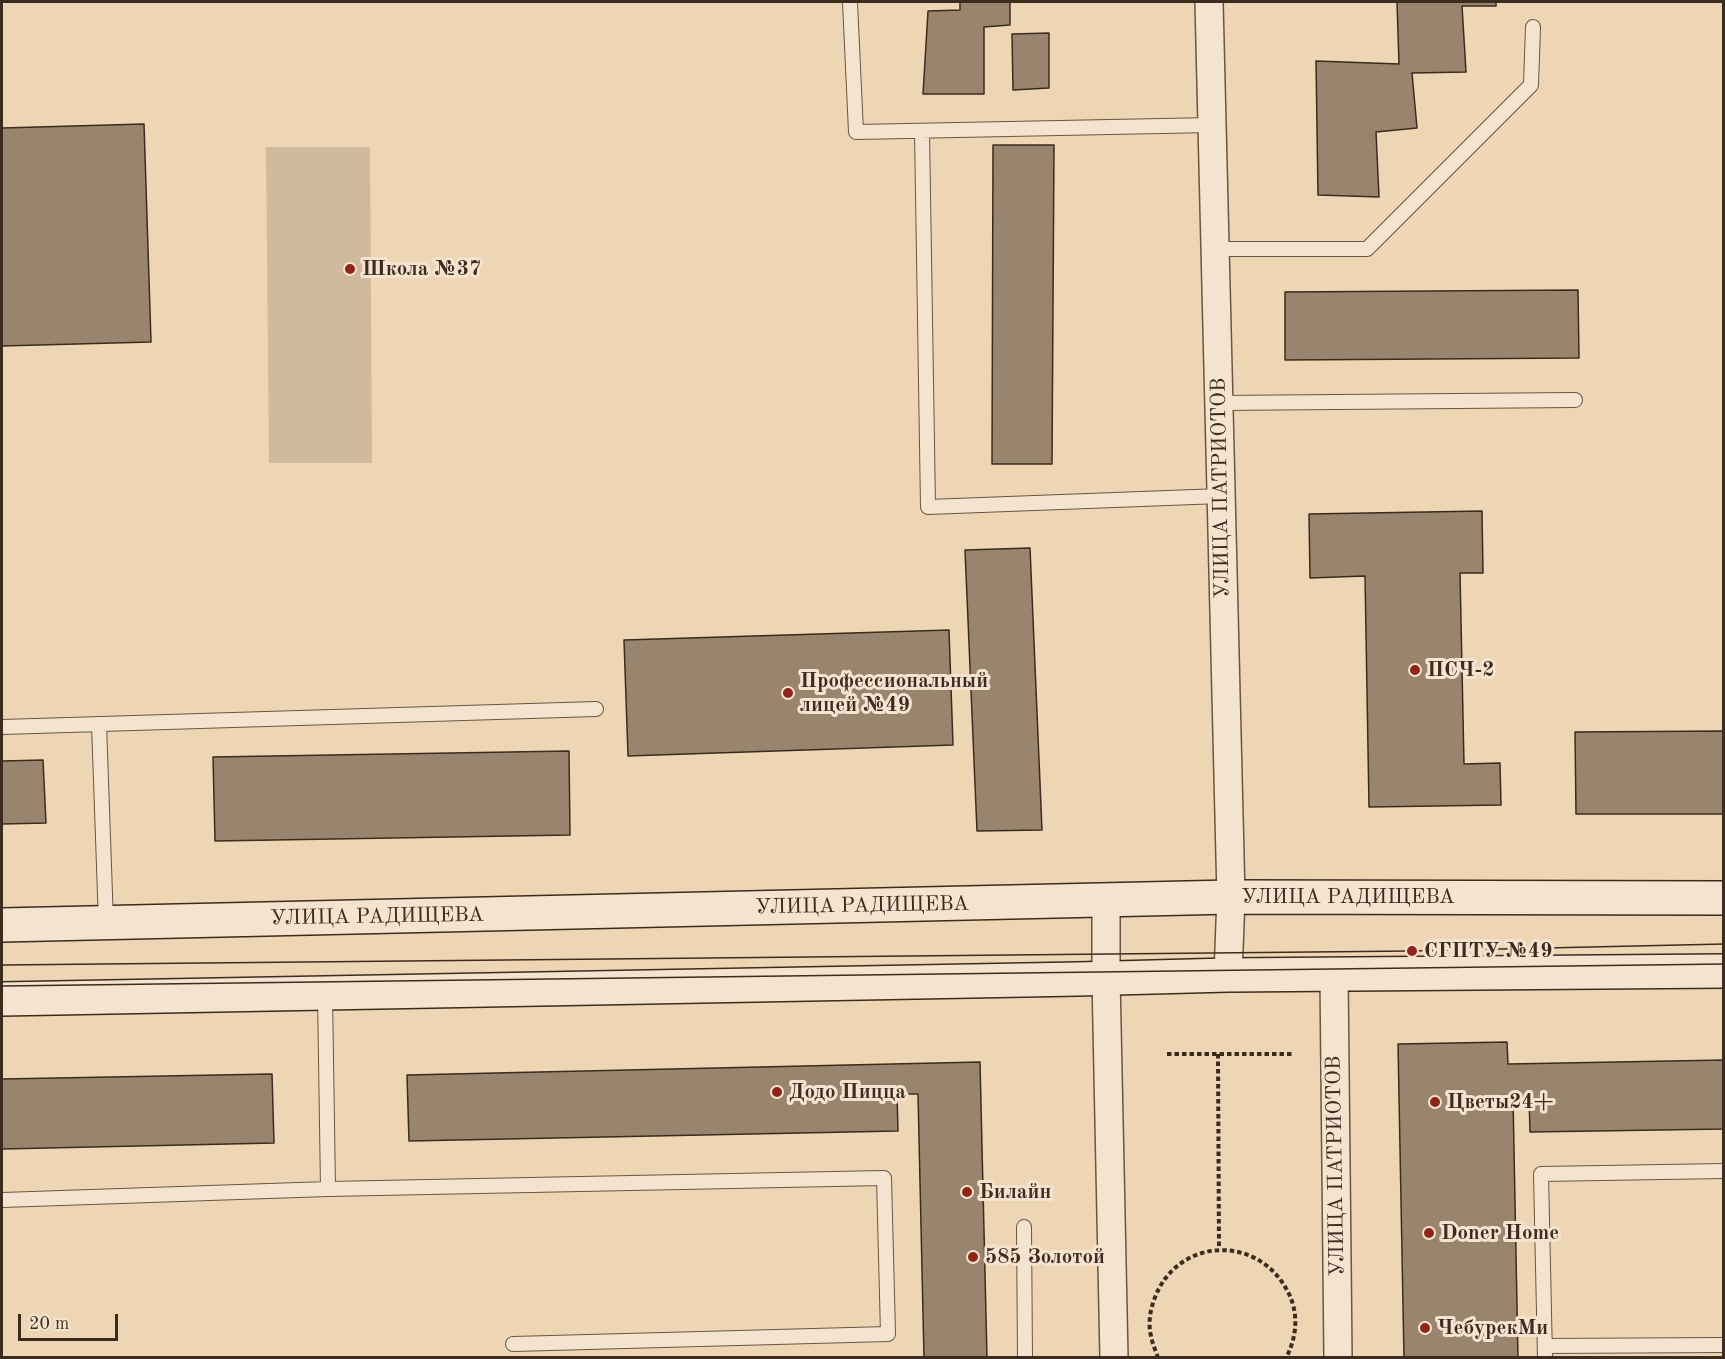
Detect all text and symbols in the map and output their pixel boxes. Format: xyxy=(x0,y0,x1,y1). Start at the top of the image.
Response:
place label: Школа №37 xyxy=(362,256,481,282)
marker: Школа №37 xyxy=(343,262,357,276)
street label: УЛИЦА ПАТРИОТОВ xyxy=(1206,377,1236,599)
place label: ПСЧ-2 xyxy=(1427,657,1494,683)
marker: ПСЧ-2 xyxy=(1408,663,1422,677)
place label: Профессиональный лицей №49 xyxy=(800,668,988,718)
marker: Профессиональный лицей №49 xyxy=(781,686,795,700)
street label: УЛИЦА РАДИЩЕВА xyxy=(1241,884,1455,910)
street label: УЛИЦА РАДИЩЕВА xyxy=(755,892,969,920)
street label: УЛИЦА РАДИЩЕВА xyxy=(270,903,484,931)
place label: СГПТУ №49 xyxy=(1424,938,1552,964)
marker: СГПТУ №49 xyxy=(1405,944,1419,958)
street label: УЛИЦА ПАТРИОТОВ xyxy=(1321,1055,1351,1277)
place label: Додо Пицца xyxy=(789,1079,906,1105)
marker: Додо Пицца xyxy=(770,1085,784,1099)
place label: Цветы24+ xyxy=(1447,1089,1553,1115)
marker: Цветы24+ xyxy=(1428,1095,1442,1109)
place label: Билайн xyxy=(979,1179,1051,1205)
marker: Билайн xyxy=(960,1185,974,1199)
place label: Doner Home xyxy=(1441,1220,1559,1246)
marker: Doner Home xyxy=(1422,1226,1436,1240)
place label: 585 Золотой xyxy=(985,1244,1105,1270)
marker: 585 Золотой xyxy=(966,1250,980,1264)
scale bar xyxy=(21,1302,122,1340)
text: 20 m xyxy=(29,1315,69,1333)
place label: ЧебурекМи xyxy=(1437,1315,1548,1341)
marker: ЧебурекМи xyxy=(1418,1321,1432,1335)

